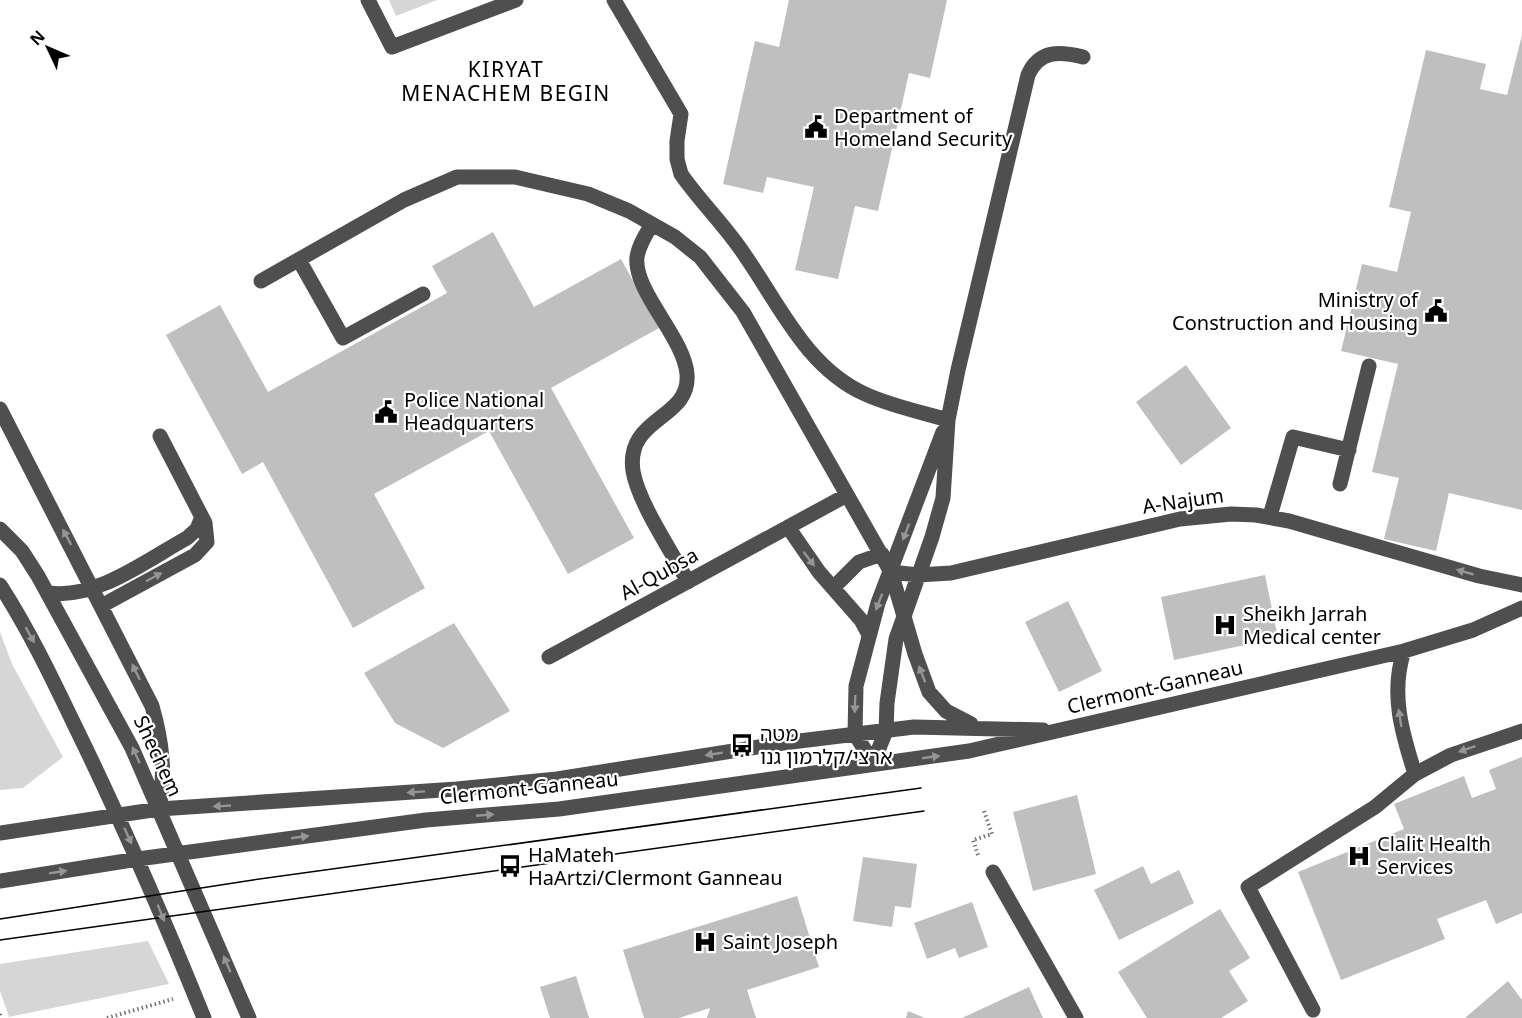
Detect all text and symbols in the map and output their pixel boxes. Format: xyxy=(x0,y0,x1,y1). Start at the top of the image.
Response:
north arrow xyxy=(18,18,78,78)
text: N xyxy=(25,25,50,50)
district label: KIRYAT MENACHEM BEGIN xyxy=(401,55,611,107)
place label: Department of Homeland Security xyxy=(834,102,1013,152)
public building icon: Department of Homeland Security xyxy=(803,114,829,140)
place label: Ministry of Construction and Housing xyxy=(1172,286,1419,336)
public building icon: Ministry of Construction and Housing xyxy=(1423,298,1449,324)
place label: Police National Headquarters xyxy=(404,386,544,436)
public building icon: Police National Headquarters xyxy=(373,399,399,425)
street label: A-Najum xyxy=(1141,481,1225,520)
one-way arrow xyxy=(901,524,911,542)
one-way arrow xyxy=(62,528,72,545)
street label: Al-Qubsa xyxy=(615,541,703,606)
one-way arrow xyxy=(803,550,815,566)
one-way arrow xyxy=(1456,566,1474,576)
one-way arrow xyxy=(146,572,163,582)
one-way arrow xyxy=(873,593,883,611)
place label: Sheikh Jarrah Medical center xyxy=(1243,600,1381,650)
hospital icon: Sheikh Jarrah Medical center xyxy=(1212,612,1238,638)
one-way arrow xyxy=(25,627,35,644)
street label: Clermont-Ganneau xyxy=(1064,653,1245,720)
one-way arrow xyxy=(132,663,141,680)
one-way arrow xyxy=(917,665,926,683)
one-way arrow xyxy=(851,695,860,714)
one-way arrow xyxy=(1395,708,1404,727)
street label: Shechem xyxy=(128,711,189,801)
place label: מטה ארצי/קלרמון גנו xyxy=(760,720,893,770)
bus stop icon: מטה ארצי/קלרמון גנו xyxy=(729,732,755,758)
one-way arrow xyxy=(1458,745,1476,755)
one-way arrow xyxy=(131,746,141,764)
one-way arrow xyxy=(704,749,723,758)
one-way arrow xyxy=(921,752,940,761)
street label: Clermont-Ganneau xyxy=(438,765,620,810)
one-way arrow xyxy=(407,787,426,796)
one-way arrow xyxy=(212,801,231,810)
one-way arrow xyxy=(475,810,494,820)
one-way arrow xyxy=(123,828,132,845)
place label: Clalit Health Services xyxy=(1377,830,1491,880)
one-way arrow xyxy=(291,833,310,842)
place label: HaMateh HaArtzi/Clermont Ganneau xyxy=(528,841,783,891)
hospital icon: Clalit Health Services xyxy=(1346,843,1372,869)
bus stop icon: HaMateh HaArtzi/Clermont Ganneau xyxy=(497,853,523,879)
one-way arrow xyxy=(48,867,67,876)
one-way arrow xyxy=(156,904,166,922)
place label: Saint Joseph xyxy=(723,928,838,955)
hospital icon: Saint Joseph xyxy=(692,929,718,955)
one-way arrow xyxy=(222,955,231,973)

